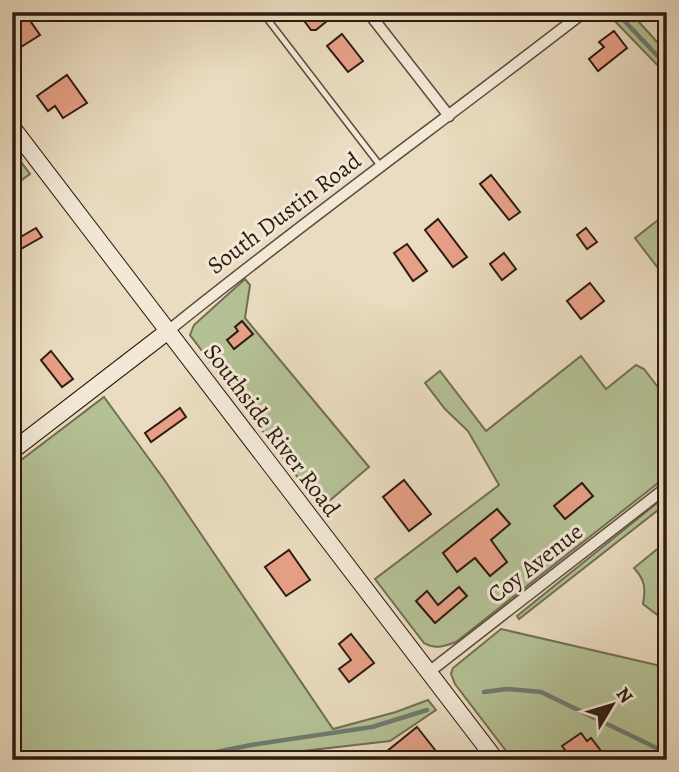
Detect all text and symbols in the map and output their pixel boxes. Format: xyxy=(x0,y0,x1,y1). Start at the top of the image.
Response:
street label: South Dustin Road xyxy=(201,145,367,281)
street label: Southside River Road xyxy=(196,337,348,523)
street label: Coy Avenue xyxy=(481,516,589,610)
north arrow xyxy=(578,670,648,740)
text: N xyxy=(610,682,639,709)

